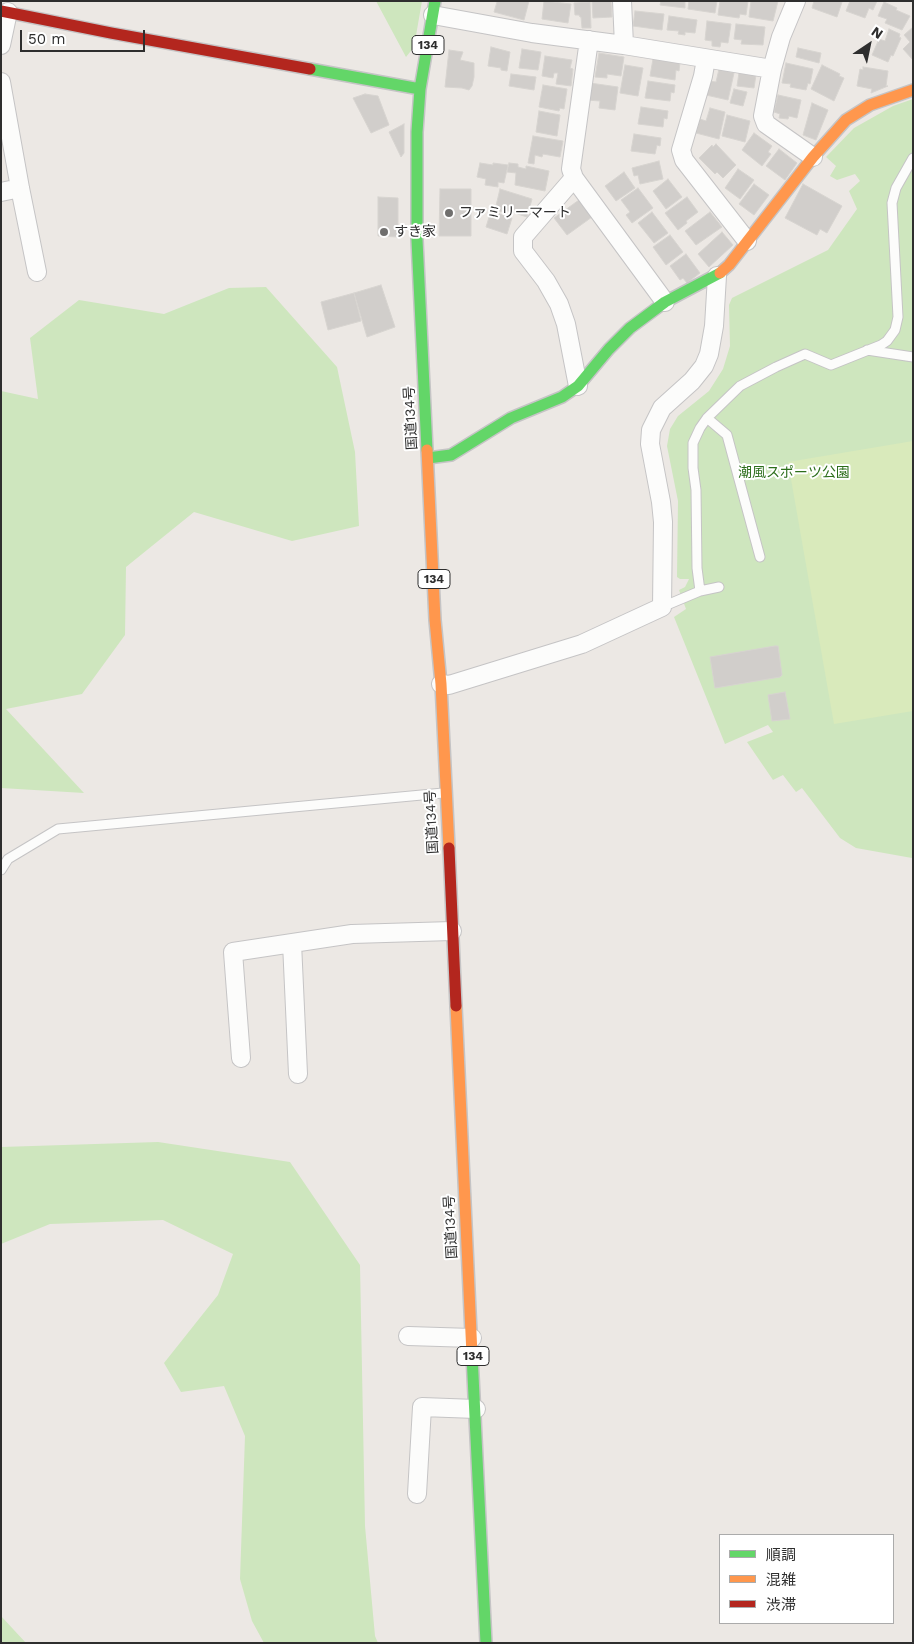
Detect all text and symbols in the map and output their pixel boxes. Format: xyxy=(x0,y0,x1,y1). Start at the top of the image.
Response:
scale bar xyxy=(22,20,148,52)
north arrow xyxy=(844,20,894,70)
text: N xyxy=(869,23,886,42)
text: 50 m xyxy=(28,30,65,48)
road number: 134 xyxy=(412,36,444,54)
place label: ファミリーマート xyxy=(459,205,571,221)
marker: ファミリーマート xyxy=(443,207,455,219)
place label: すき家 xyxy=(394,224,436,240)
marker: すき家 xyxy=(378,226,390,238)
street label: 国道134号 xyxy=(401,386,421,450)
park label: 潮風スポーツ公園 xyxy=(738,465,850,481)
road number: 134 xyxy=(418,570,450,588)
street label: 国道134号 xyxy=(422,790,442,854)
street label: 国道134号 xyxy=(441,1195,461,1259)
road number: 134 xyxy=(457,1346,489,1365)
legend xyxy=(719,1534,894,1624)
text: 順調 xyxy=(766,1546,796,1564)
text: 混雑 xyxy=(766,1571,796,1589)
text: 渋滞 xyxy=(766,1596,796,1614)

